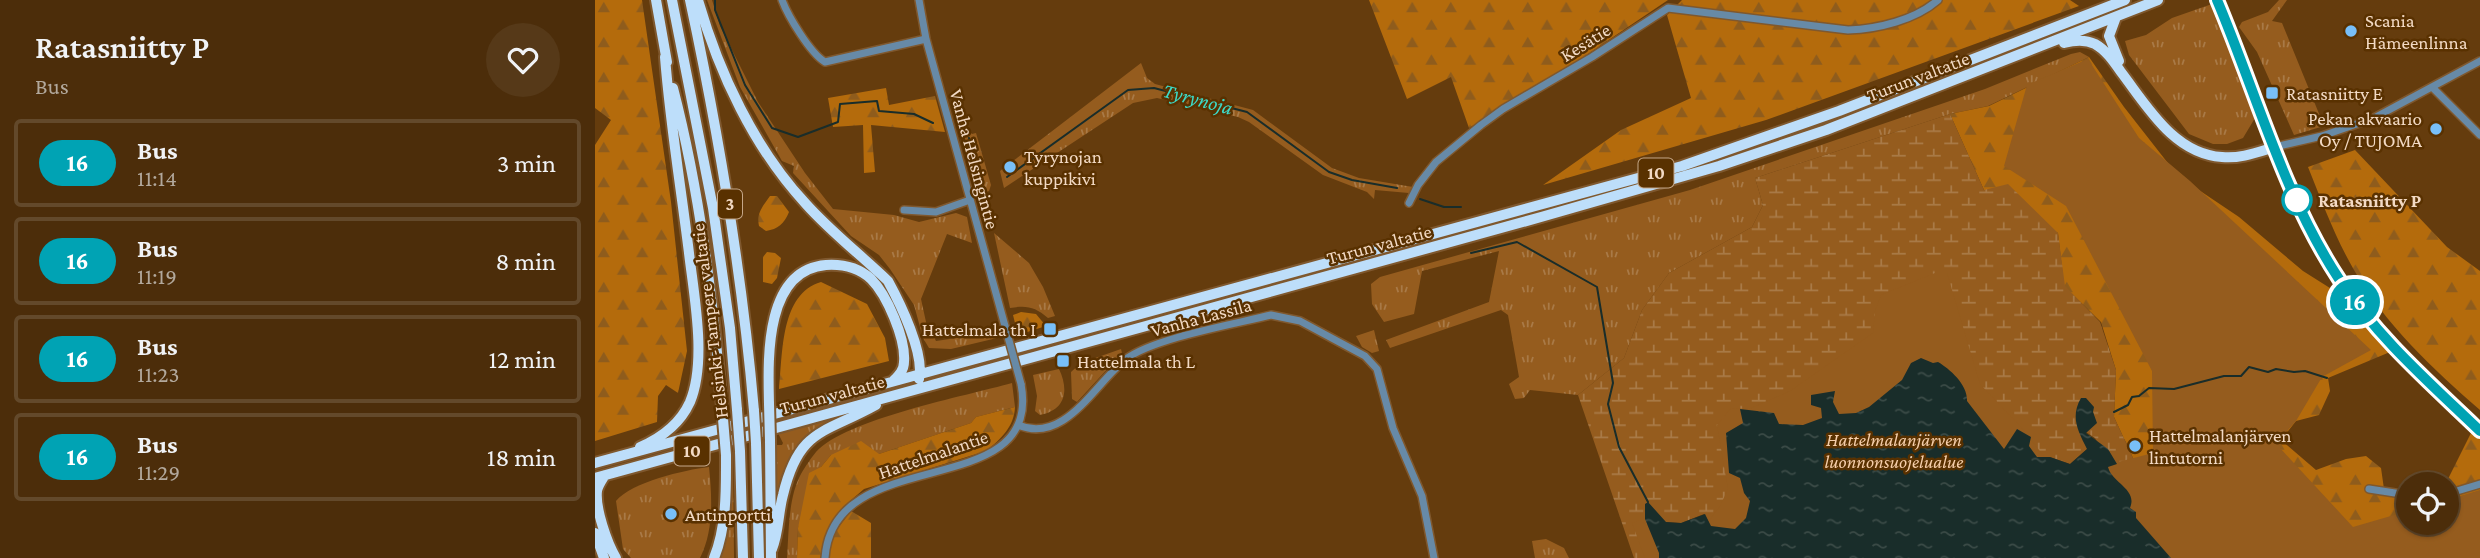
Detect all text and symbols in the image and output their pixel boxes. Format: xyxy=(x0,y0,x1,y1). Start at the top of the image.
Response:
place label: Scania Hämeenlinna xyxy=(2365,10,2468,53)
street label: Kesätie xyxy=(1556,19,1614,66)
button: heart xyxy=(486,23,560,97)
marker: Scania Hämeenlinna xyxy=(2343,23,2359,39)
text: Ratasniitty P xyxy=(35,28,209,65)
street label: Turun valtatie xyxy=(1864,47,1972,106)
text: Bus xyxy=(35,73,69,99)
water label: Tyrynoja xyxy=(1161,78,1236,120)
place label: Ratasniitty E xyxy=(2286,83,2383,104)
marker: Ratasniitty E xyxy=(2264,85,2280,101)
street label: Vanha Helsingintie xyxy=(946,87,1003,231)
place label: Pekan akvaario Oy / TUJOMA xyxy=(2308,108,2422,151)
marker: Pekan akvaario Oy / TUJOMA xyxy=(2428,121,2444,137)
text: Bus xyxy=(137,136,178,165)
place label: Tyrynojan kuppikivi xyxy=(1024,146,1102,189)
text: 16 xyxy=(66,149,89,176)
text: 3 min xyxy=(497,149,556,178)
road number: 10 xyxy=(1639,158,1673,188)
marker: Tyrynojan kuppikivi xyxy=(1002,159,1018,175)
text: 11:14 xyxy=(137,165,177,191)
marker: Ratasniitty P xyxy=(2282,185,2312,215)
road number: 3 xyxy=(718,190,742,218)
place label: Ratasniitty P xyxy=(2318,190,2421,211)
street label: Turun valtatie xyxy=(1324,220,1434,269)
street label: Helsinki-Tampere valtatie xyxy=(687,222,732,420)
text: Bus xyxy=(137,234,178,263)
text: 16 xyxy=(66,247,89,274)
text: 8 min xyxy=(495,247,556,276)
text: 11:19 xyxy=(137,263,177,289)
line badge: 16 xyxy=(2323,279,2387,325)
text: 16 xyxy=(2344,288,2366,315)
street label: Vanha Lassila xyxy=(1148,294,1254,341)
place label: Hattelmala th I xyxy=(922,319,1036,340)
marker: Hattelmala th I xyxy=(1042,321,1058,337)
text: Bus xyxy=(137,332,178,361)
text: 16 xyxy=(66,345,89,372)
text: 12 min xyxy=(488,345,556,374)
place label: Hattelmala th L xyxy=(1077,351,1196,372)
marker: Hattelmala th L xyxy=(1055,353,1071,369)
text: 11:23 xyxy=(137,361,179,387)
street label: Turun valtatie xyxy=(777,370,887,419)
place label: Hattelmalanjärven lintutorni xyxy=(2149,425,2292,468)
street label: Hattelmalantie xyxy=(876,426,991,483)
park label: Hattelmalanjärven luonnonsuojelualue xyxy=(1824,429,1964,473)
text: Bus xyxy=(137,430,178,459)
road number: 10 xyxy=(675,436,709,466)
marker: Hattelmalanjärven lintutorni xyxy=(2127,438,2143,454)
text: 16 xyxy=(66,443,89,470)
text: 18 min xyxy=(487,443,556,472)
text: 11:29 xyxy=(137,459,180,485)
map controls xyxy=(2396,472,2459,535)
button: locate xyxy=(2396,472,2459,535)
place label: Antinportti xyxy=(685,504,771,525)
marker: Antinportti xyxy=(663,506,679,522)

